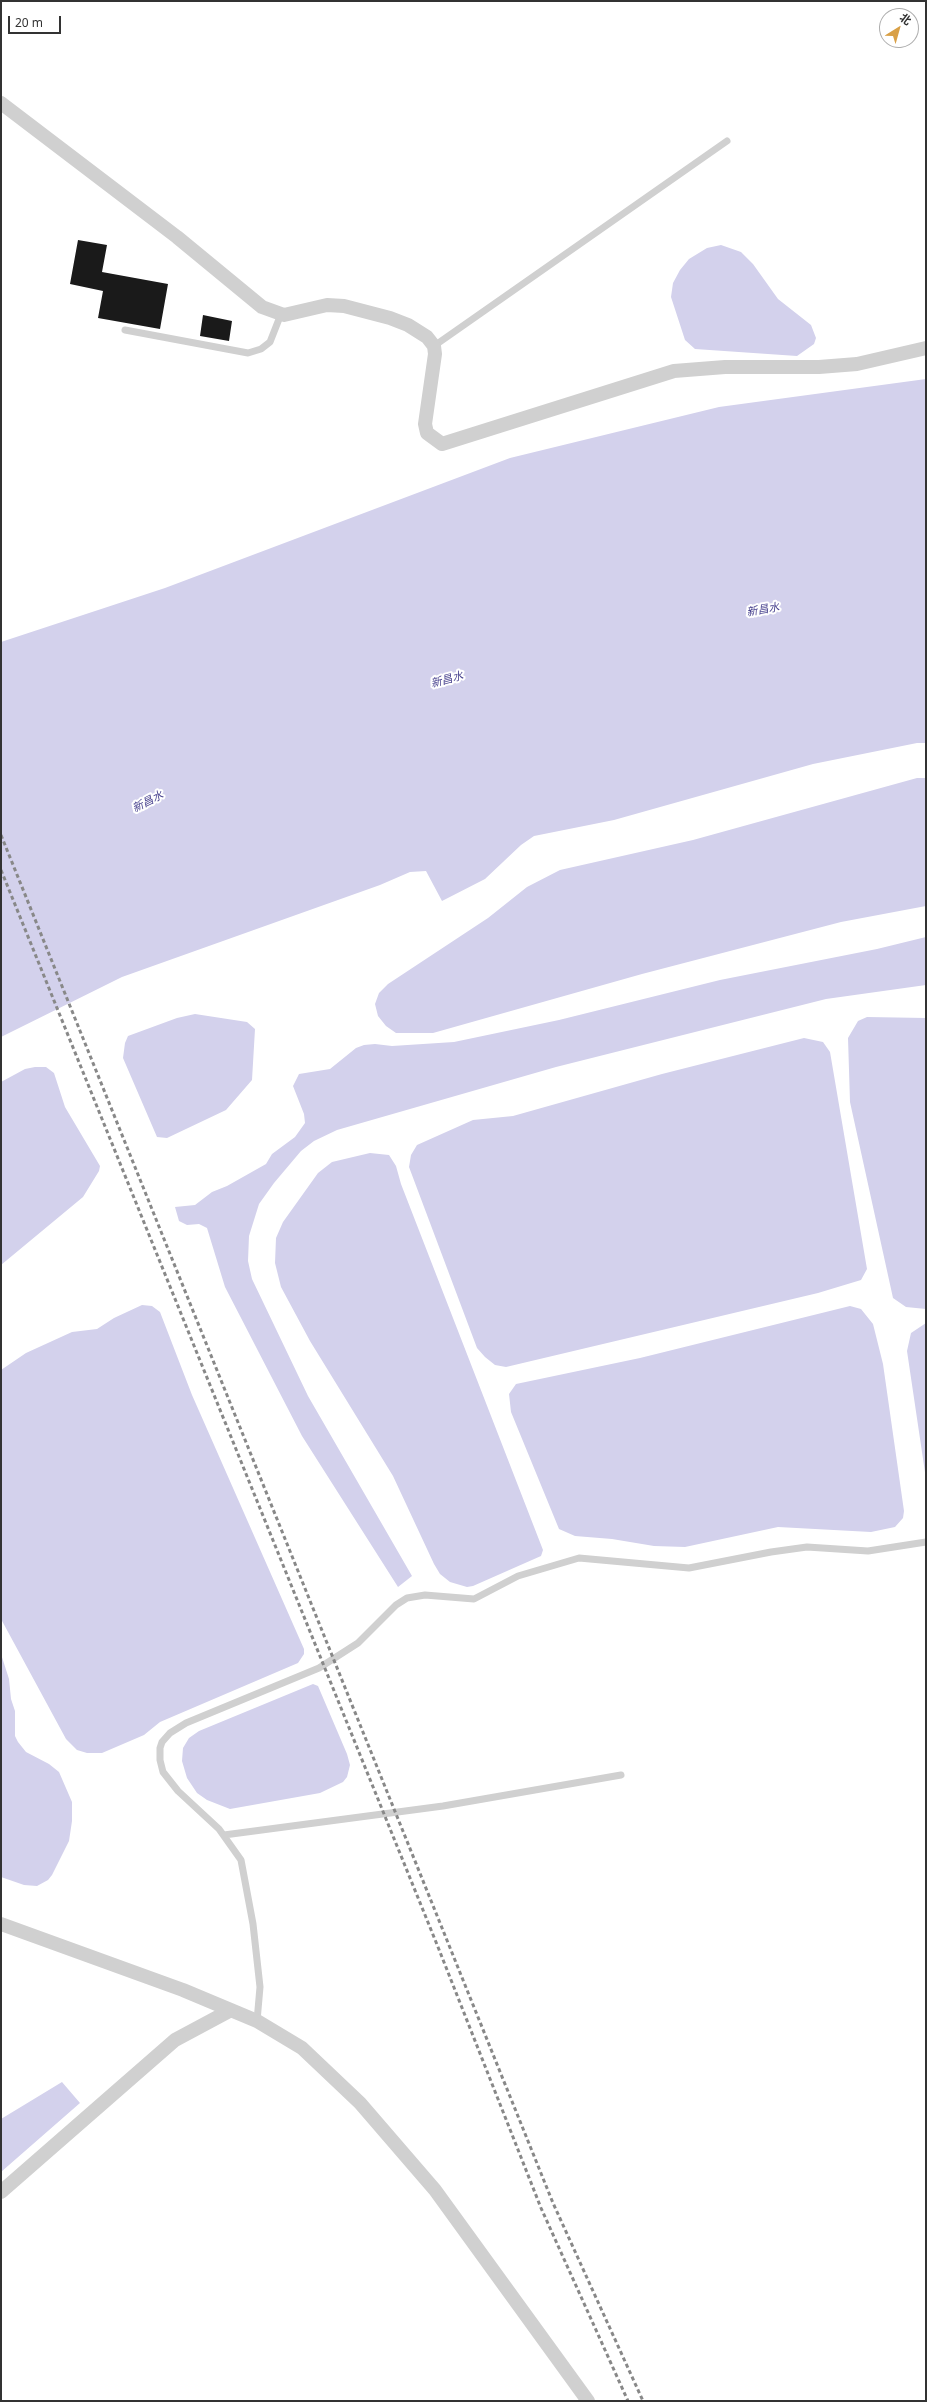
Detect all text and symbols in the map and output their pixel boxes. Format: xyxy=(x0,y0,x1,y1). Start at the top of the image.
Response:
scale bar xyxy=(10,8,63,34)
north arrow xyxy=(879,8,919,48)
text: 北 xyxy=(897,10,915,28)
text: 20 m xyxy=(15,14,43,31)
water label: 新昌水 xyxy=(746,601,780,619)
water label: 新昌水 xyxy=(429,669,465,691)
water label: 新昌水 xyxy=(130,789,166,815)

